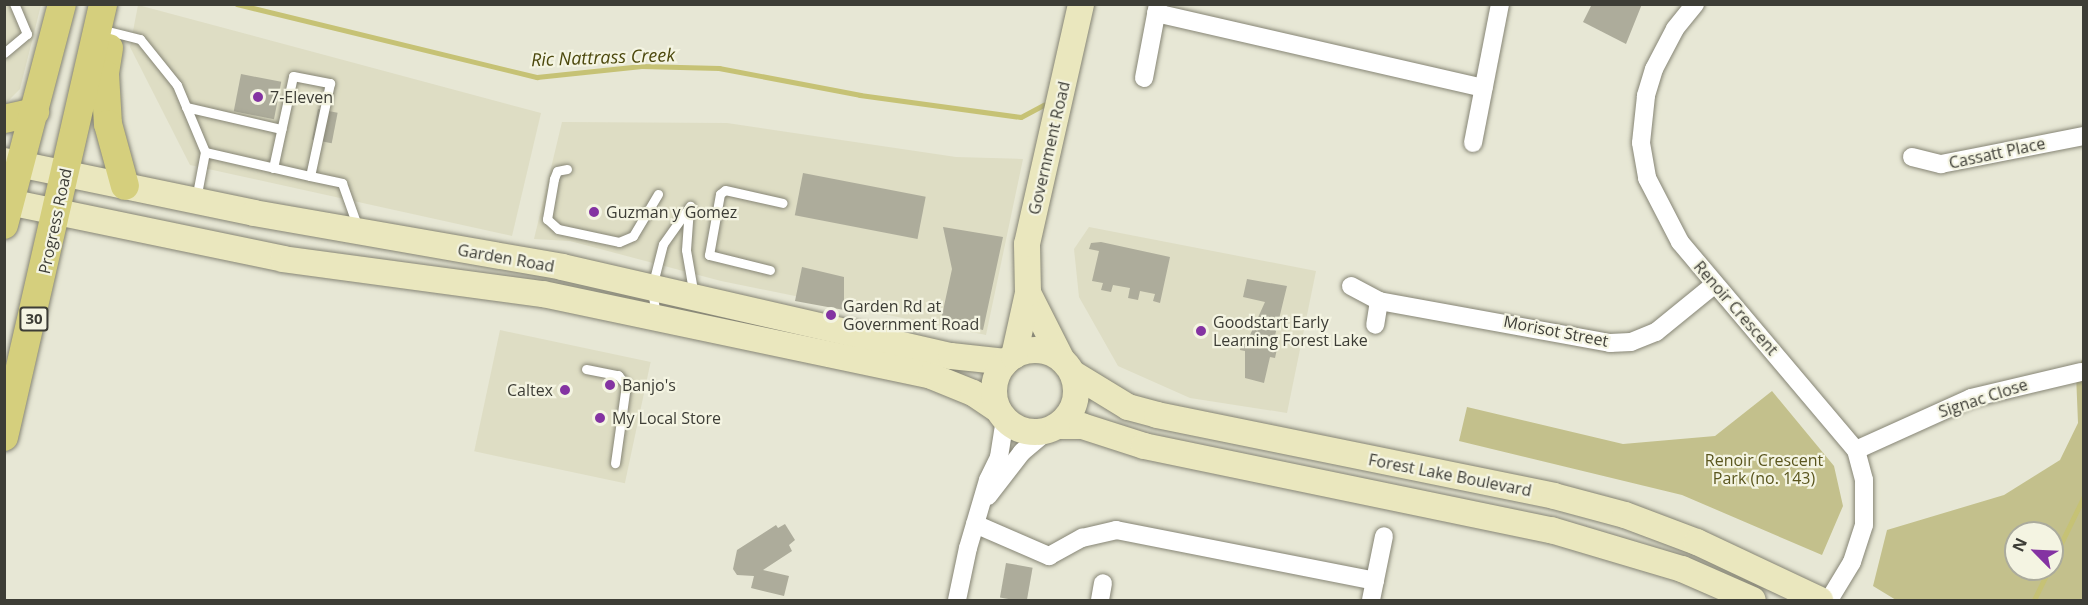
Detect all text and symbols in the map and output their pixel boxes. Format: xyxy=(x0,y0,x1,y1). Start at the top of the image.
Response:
water label: Ric Nattrass Creek xyxy=(531,44,675,70)
street label: Government Road xyxy=(1024,79,1074,217)
place label: 7-Eleven xyxy=(270,87,333,107)
marker: 7-Eleven xyxy=(251,90,265,104)
street label: Cassatt Place xyxy=(1947,133,2047,173)
street label: Progress Road xyxy=(34,166,76,276)
place label: Guzman y Gomez xyxy=(606,202,737,222)
marker: Guzman y Gomez xyxy=(587,205,601,219)
street label: Garden Road xyxy=(456,240,556,276)
street label: Renoir Crescent xyxy=(1690,257,1782,359)
place label: Garden Rd at Government Road xyxy=(843,296,979,334)
road number: 30 xyxy=(19,307,49,331)
marker: Garden Rd at Government Road xyxy=(824,308,838,322)
street label: Morisot Street xyxy=(1502,311,1610,351)
place label: Goodstart Early Learning Forest Lake xyxy=(1213,312,1368,350)
marker: Goodstart Early Learning Forest Lake xyxy=(1194,324,1208,338)
place label: Banjo's xyxy=(622,375,676,395)
street label: Signac Close xyxy=(1936,375,2030,421)
marker: Banjo's xyxy=(603,378,617,392)
place label: Caltex xyxy=(507,380,553,400)
marker: Caltex xyxy=(558,383,572,397)
place label: My Local Store xyxy=(612,408,721,428)
marker: My Local Store xyxy=(593,411,607,425)
street label: Forest Lake Boulevard xyxy=(1367,450,1533,500)
park label: Renoir Crescent Park (no. 143) xyxy=(1705,450,1823,488)
north arrow xyxy=(2004,521,2064,581)
text: N xyxy=(2007,534,2032,555)

